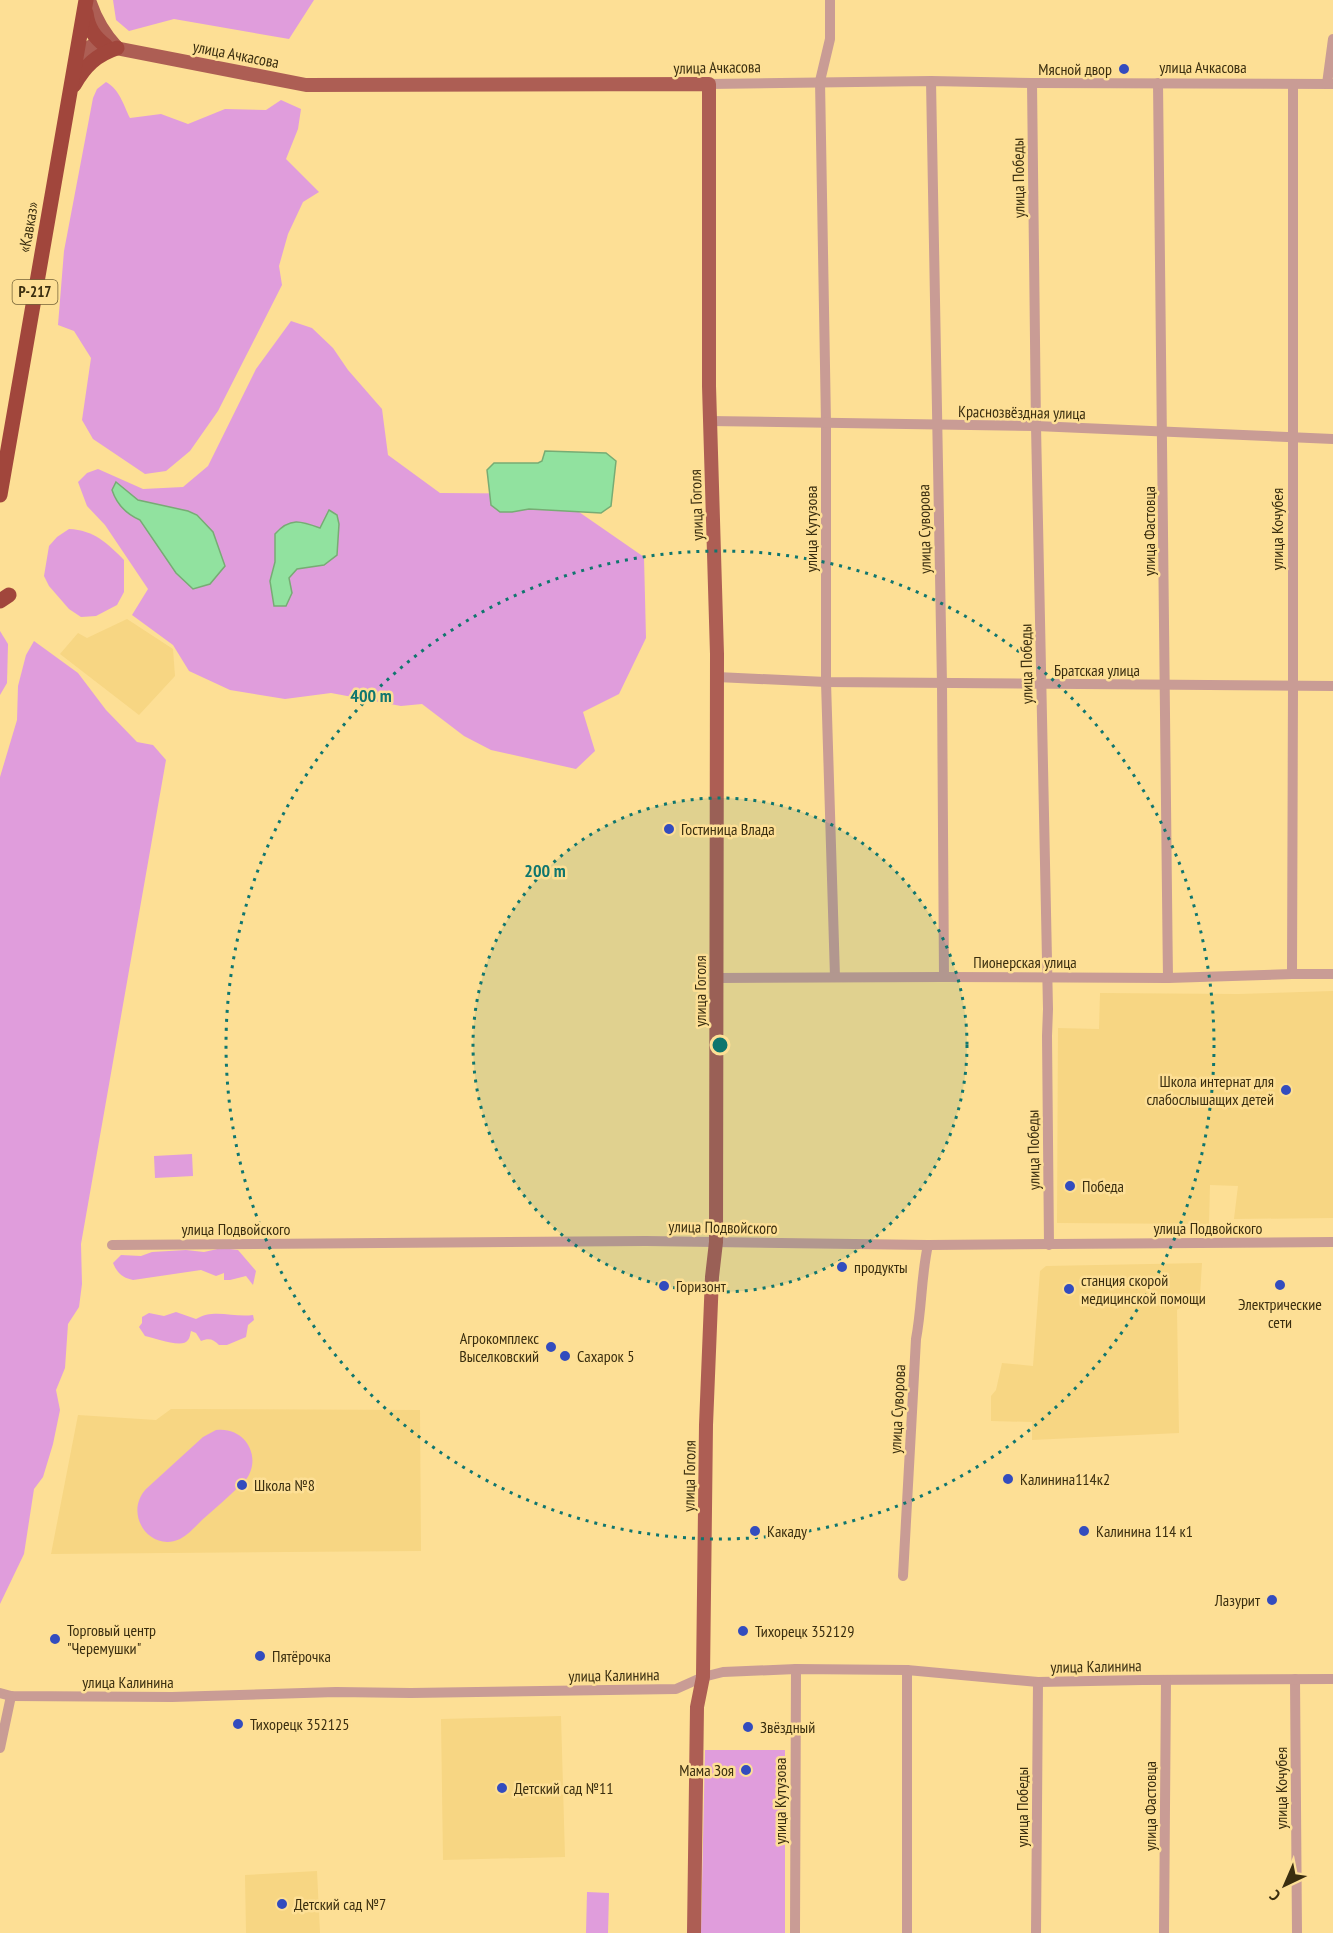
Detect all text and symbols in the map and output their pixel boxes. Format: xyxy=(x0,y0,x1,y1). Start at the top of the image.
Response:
street label: улица Ачкасова xyxy=(191,36,281,72)
street label: улица Ачкасова xyxy=(673,56,761,78)
street label: улица Ачкасова xyxy=(1159,57,1247,77)
place label: Мясной двор xyxy=(1038,59,1112,79)
marker: Мясной двор xyxy=(1117,62,1131,76)
street label: улица Победы xyxy=(1007,138,1029,218)
street label: «Кавказ» xyxy=(14,200,42,254)
road number: Р-217 xyxy=(12,280,57,304)
street label: Краснозвёздная улица xyxy=(958,401,1086,423)
street label: улица Гоголя xyxy=(685,469,707,541)
street label: улица Суворова xyxy=(913,484,935,574)
street label: улица Кутузова xyxy=(801,486,821,572)
street label: улица Фастовца xyxy=(1139,486,1159,576)
street label: улица Кочубея xyxy=(1267,488,1287,570)
street label: улица Победы xyxy=(1015,624,1037,704)
street label: Братская улица xyxy=(1054,660,1140,680)
text: 400 m xyxy=(350,684,392,707)
place label: Гостиница Влада xyxy=(681,819,775,839)
marker: Гостиница Влада xyxy=(662,822,676,836)
text: 200 m xyxy=(524,859,566,882)
street label: Пионерская улица xyxy=(973,952,1077,972)
street label: улица Гоголя xyxy=(690,955,710,1027)
centre of rings xyxy=(710,1035,730,1055)
place label: Школа интернат для слабослышащих детей xyxy=(1146,1071,1274,1109)
marker: Школа интернат для слабослышащих детей xyxy=(1279,1083,1293,1097)
street label: улица Победы xyxy=(1022,1110,1044,1190)
place label: Победа xyxy=(1082,1176,1124,1196)
marker: Победа xyxy=(1063,1179,1077,1193)
street label: улица Подвойского xyxy=(668,1216,778,1238)
street label: улица Подвойского xyxy=(1153,1218,1263,1238)
street label: улица Подвойского xyxy=(181,1219,291,1239)
place label: продукты xyxy=(854,1257,908,1277)
marker: продукты xyxy=(835,1260,849,1274)
place label: станция скорой медицинской помощи xyxy=(1081,1270,1206,1308)
place label: Горизонт xyxy=(676,1276,727,1296)
marker: Электрические сети xyxy=(1273,1278,1287,1292)
marker: Горизонт xyxy=(657,1279,671,1293)
marker: станция скорой медицинской помощи xyxy=(1062,1282,1076,1296)
place label: Электрические сети xyxy=(1238,1294,1322,1332)
place label: Агрокомплекс Выселковский xyxy=(459,1328,539,1366)
marker: Агрокомплекс Выселковский xyxy=(544,1340,558,1354)
place label: Сахарок 5 xyxy=(577,1346,634,1366)
marker: Сахарок 5 xyxy=(558,1349,572,1363)
street label: улица Суворова xyxy=(885,1364,909,1454)
street label: улица Гоголя xyxy=(678,1440,700,1512)
place label: Калинина114к2 xyxy=(1020,1469,1110,1489)
marker: Калинина114к2 xyxy=(1001,1472,1015,1486)
place label: Школа №8 xyxy=(254,1475,315,1495)
marker: Школа №8 xyxy=(235,1478,249,1492)
place label: Какаду xyxy=(767,1521,807,1541)
place label: Калинина 114 к1 xyxy=(1096,1521,1193,1541)
marker: Какаду xyxy=(748,1524,762,1538)
marker: Калинина 114 к1 xyxy=(1077,1524,1091,1538)
place label: Лазурит xyxy=(1214,1590,1261,1610)
marker: Лазурит xyxy=(1265,1593,1279,1607)
place label: Торговый центр "Черемушки" xyxy=(67,1620,156,1658)
place label: Тихорецк 352129 xyxy=(755,1621,854,1641)
marker: Тихорецк 352129 xyxy=(736,1624,750,1638)
marker: Торговый центр "Черемушки" xyxy=(48,1632,62,1646)
place label: Пятёрочка xyxy=(272,1646,331,1666)
marker: Пятёрочка xyxy=(253,1649,267,1663)
street label: улица Калинина xyxy=(1050,1655,1142,1677)
street label: улица Калинина xyxy=(568,1664,660,1686)
street label: улица Калинина xyxy=(82,1672,174,1692)
place label: Тихорецк 352125 xyxy=(250,1714,349,1734)
marker: Тихорецк 352125 xyxy=(231,1717,245,1731)
place label: Звёздный xyxy=(760,1717,815,1737)
marker: Звёздный xyxy=(741,1720,755,1734)
street label: улица Кочубея xyxy=(1271,1747,1291,1829)
street label: улица Кутузова xyxy=(770,1758,790,1844)
place label: Мама Зоя xyxy=(679,1760,734,1780)
street label: улица Фастовца xyxy=(1140,1761,1160,1851)
marker: Мама Зоя xyxy=(739,1763,753,1777)
street label: улица Победы xyxy=(1012,1767,1032,1847)
place label: Детский сад №11 xyxy=(514,1778,613,1798)
marker: Детский сад №11 xyxy=(495,1781,509,1795)
north arrow xyxy=(1255,1855,1315,1915)
text: С xyxy=(1265,1886,1284,1906)
place label: Детский сад №7 xyxy=(294,1894,386,1914)
marker: Детский сад №7 xyxy=(275,1897,289,1911)

